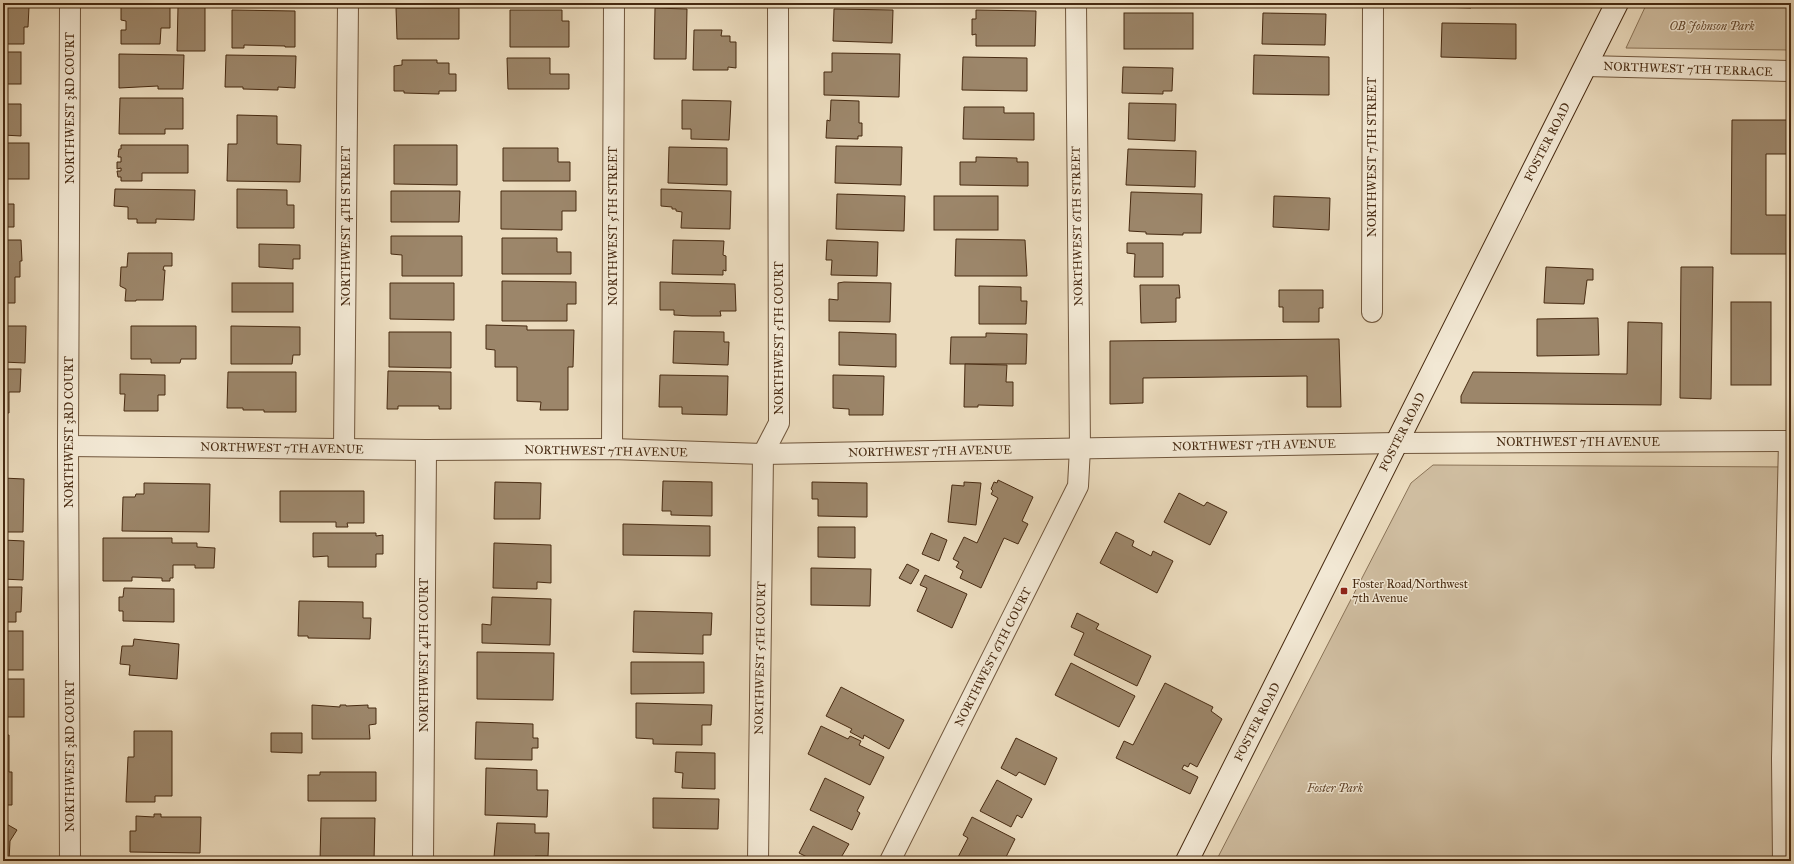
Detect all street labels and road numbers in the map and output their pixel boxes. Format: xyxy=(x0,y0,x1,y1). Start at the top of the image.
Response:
street label: NORTHWEST 3RD COURT xyxy=(63,32,77,184)
street label: NORTHWEST 7TH TERRACE xyxy=(1603,59,1773,79)
street label: NORTHWEST 7TH STREET xyxy=(1365,77,1379,237)
street label: FOSTER ROAD xyxy=(1521,100,1573,184)
street label: NORTHWEST 4TH STREET xyxy=(339,146,353,306)
street label: NORTHWEST 5TH STREET xyxy=(606,146,620,306)
street label: NORTHWEST 6TH STREET xyxy=(1069,146,1085,306)
street label: NORTHWEST 5TH COURT xyxy=(772,261,786,415)
street label: NORTHWEST 3RD COURT xyxy=(62,356,76,508)
street label: FOSTER ROAD xyxy=(1376,390,1428,474)
street label: NORTHWEST 7TH AVENUE xyxy=(1496,435,1660,449)
street label: NORTHWEST 7TH AVENUE xyxy=(1172,437,1336,453)
street label: NORTHWEST 7TH AVENUE xyxy=(200,440,364,456)
street label: NORTHWEST 7TH AVENUE xyxy=(524,443,688,459)
street label: NORTHWEST 7TH AVENUE xyxy=(848,443,1012,459)
street label: NORTHWEST 4TH COURT xyxy=(417,578,431,732)
street label: NORTHWEST 5TH COURT xyxy=(752,581,768,735)
street label: NORTHWEST 6TH COURT xyxy=(952,585,1034,729)
street label: NORTHWEST 3RD COURT xyxy=(63,680,77,832)
street label: FOSTER ROAD xyxy=(1231,680,1283,764)

